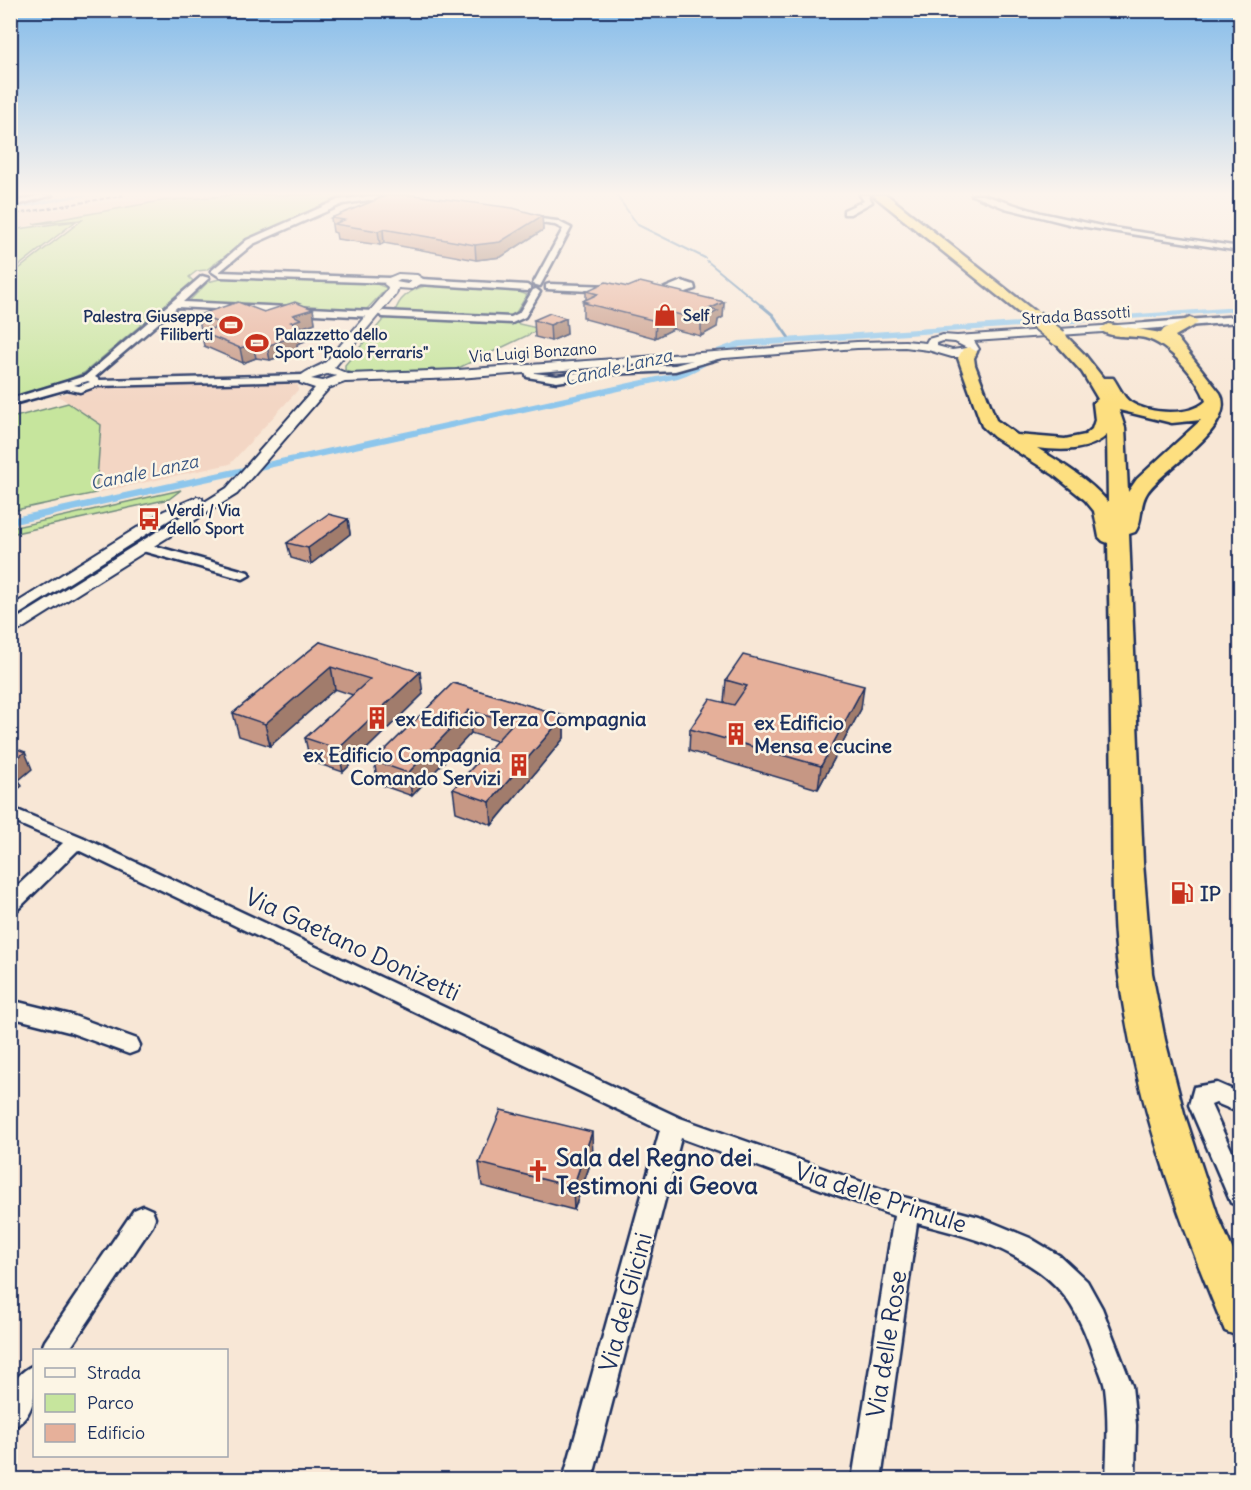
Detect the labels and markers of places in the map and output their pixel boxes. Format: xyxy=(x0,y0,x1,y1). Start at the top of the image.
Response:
shop icon: Self xyxy=(652,302,678,328)
place label: Self xyxy=(683,305,710,325)
place label: Palestra Giuseppe Filiberti xyxy=(83,306,213,344)
sports icon: Palestra Giuseppe Filiberti xyxy=(218,312,244,338)
place label: Palazzetto dello Sport "Paolo Ferraris" xyxy=(275,324,429,363)
sports icon: Palazzetto dello Sport "Paolo Ferraris" xyxy=(244,330,270,356)
place label: Verdi / Via dello Sport xyxy=(167,500,244,539)
bus stop icon: Verdi / Via dello Sport xyxy=(136,506,162,532)
building icon: ex Edificio Terza Compagnia xyxy=(364,705,390,731)
place label: ex Edificio Terza Compagnia xyxy=(395,706,647,731)
place label: ex Edificio Mensa e cucine xyxy=(754,710,892,758)
building icon: ex Edificio Mensa e cucine xyxy=(723,721,749,747)
place label: ex Edificio Compagnia Comando Servizi xyxy=(303,742,502,790)
building icon: ex Edificio Compagnia Comando Servizi xyxy=(506,752,532,778)
fuel station icon: IP xyxy=(1169,880,1195,906)
place label: IP xyxy=(1200,881,1221,906)
place label: Sala del Regno dei Testimoni di Geova xyxy=(556,1142,758,1200)
church icon: Sala del Regno dei Testimoni di Geova xyxy=(525,1158,551,1184)

